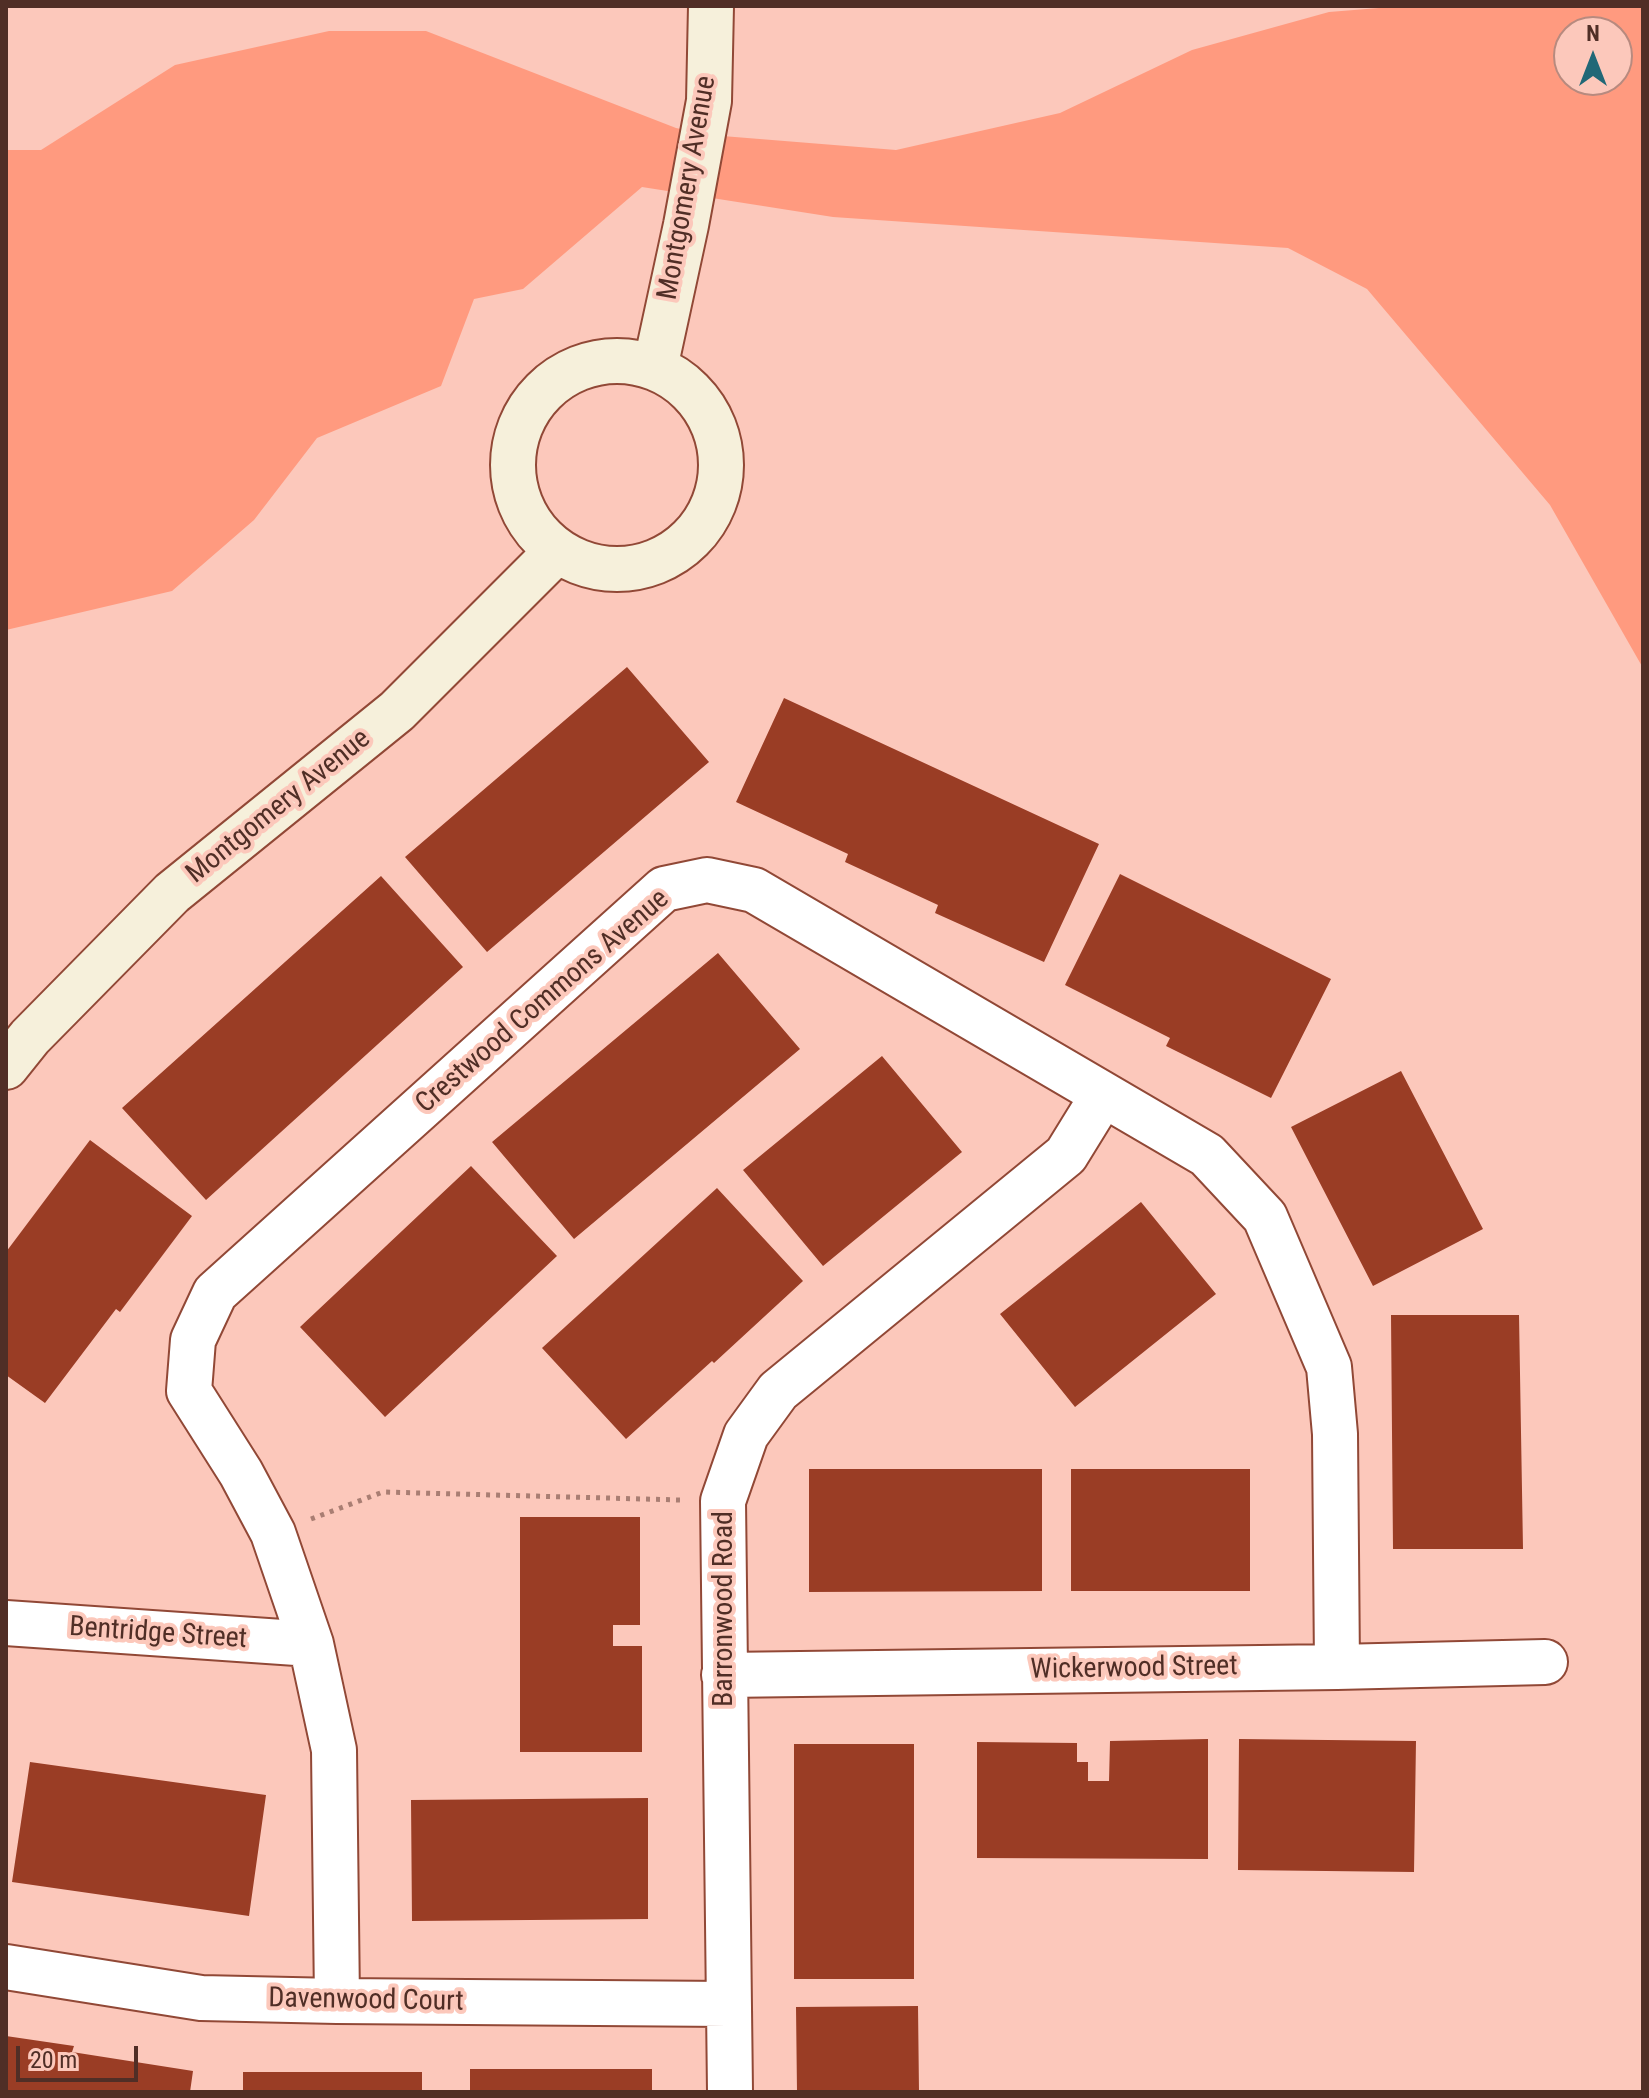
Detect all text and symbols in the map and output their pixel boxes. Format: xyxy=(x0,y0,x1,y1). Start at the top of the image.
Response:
north arrow xyxy=(1553,16,1633,96)
text: N xyxy=(1586,21,1600,46)
street label: Montgomery Avenue xyxy=(652,74,724,302)
street label: Montgomery Avenue xyxy=(180,723,378,891)
street label: Crestwood Commons Avenue xyxy=(410,883,676,1121)
street label: Barronwood Road xyxy=(708,1511,742,1707)
street label: Bentridge Street xyxy=(68,1611,248,1657)
street label: Wickerwood Street xyxy=(1030,1650,1238,1688)
street label: Davenwood Court xyxy=(268,1982,464,2020)
scale bar xyxy=(20,2030,142,2080)
text: 20 m xyxy=(30,2046,77,2074)

